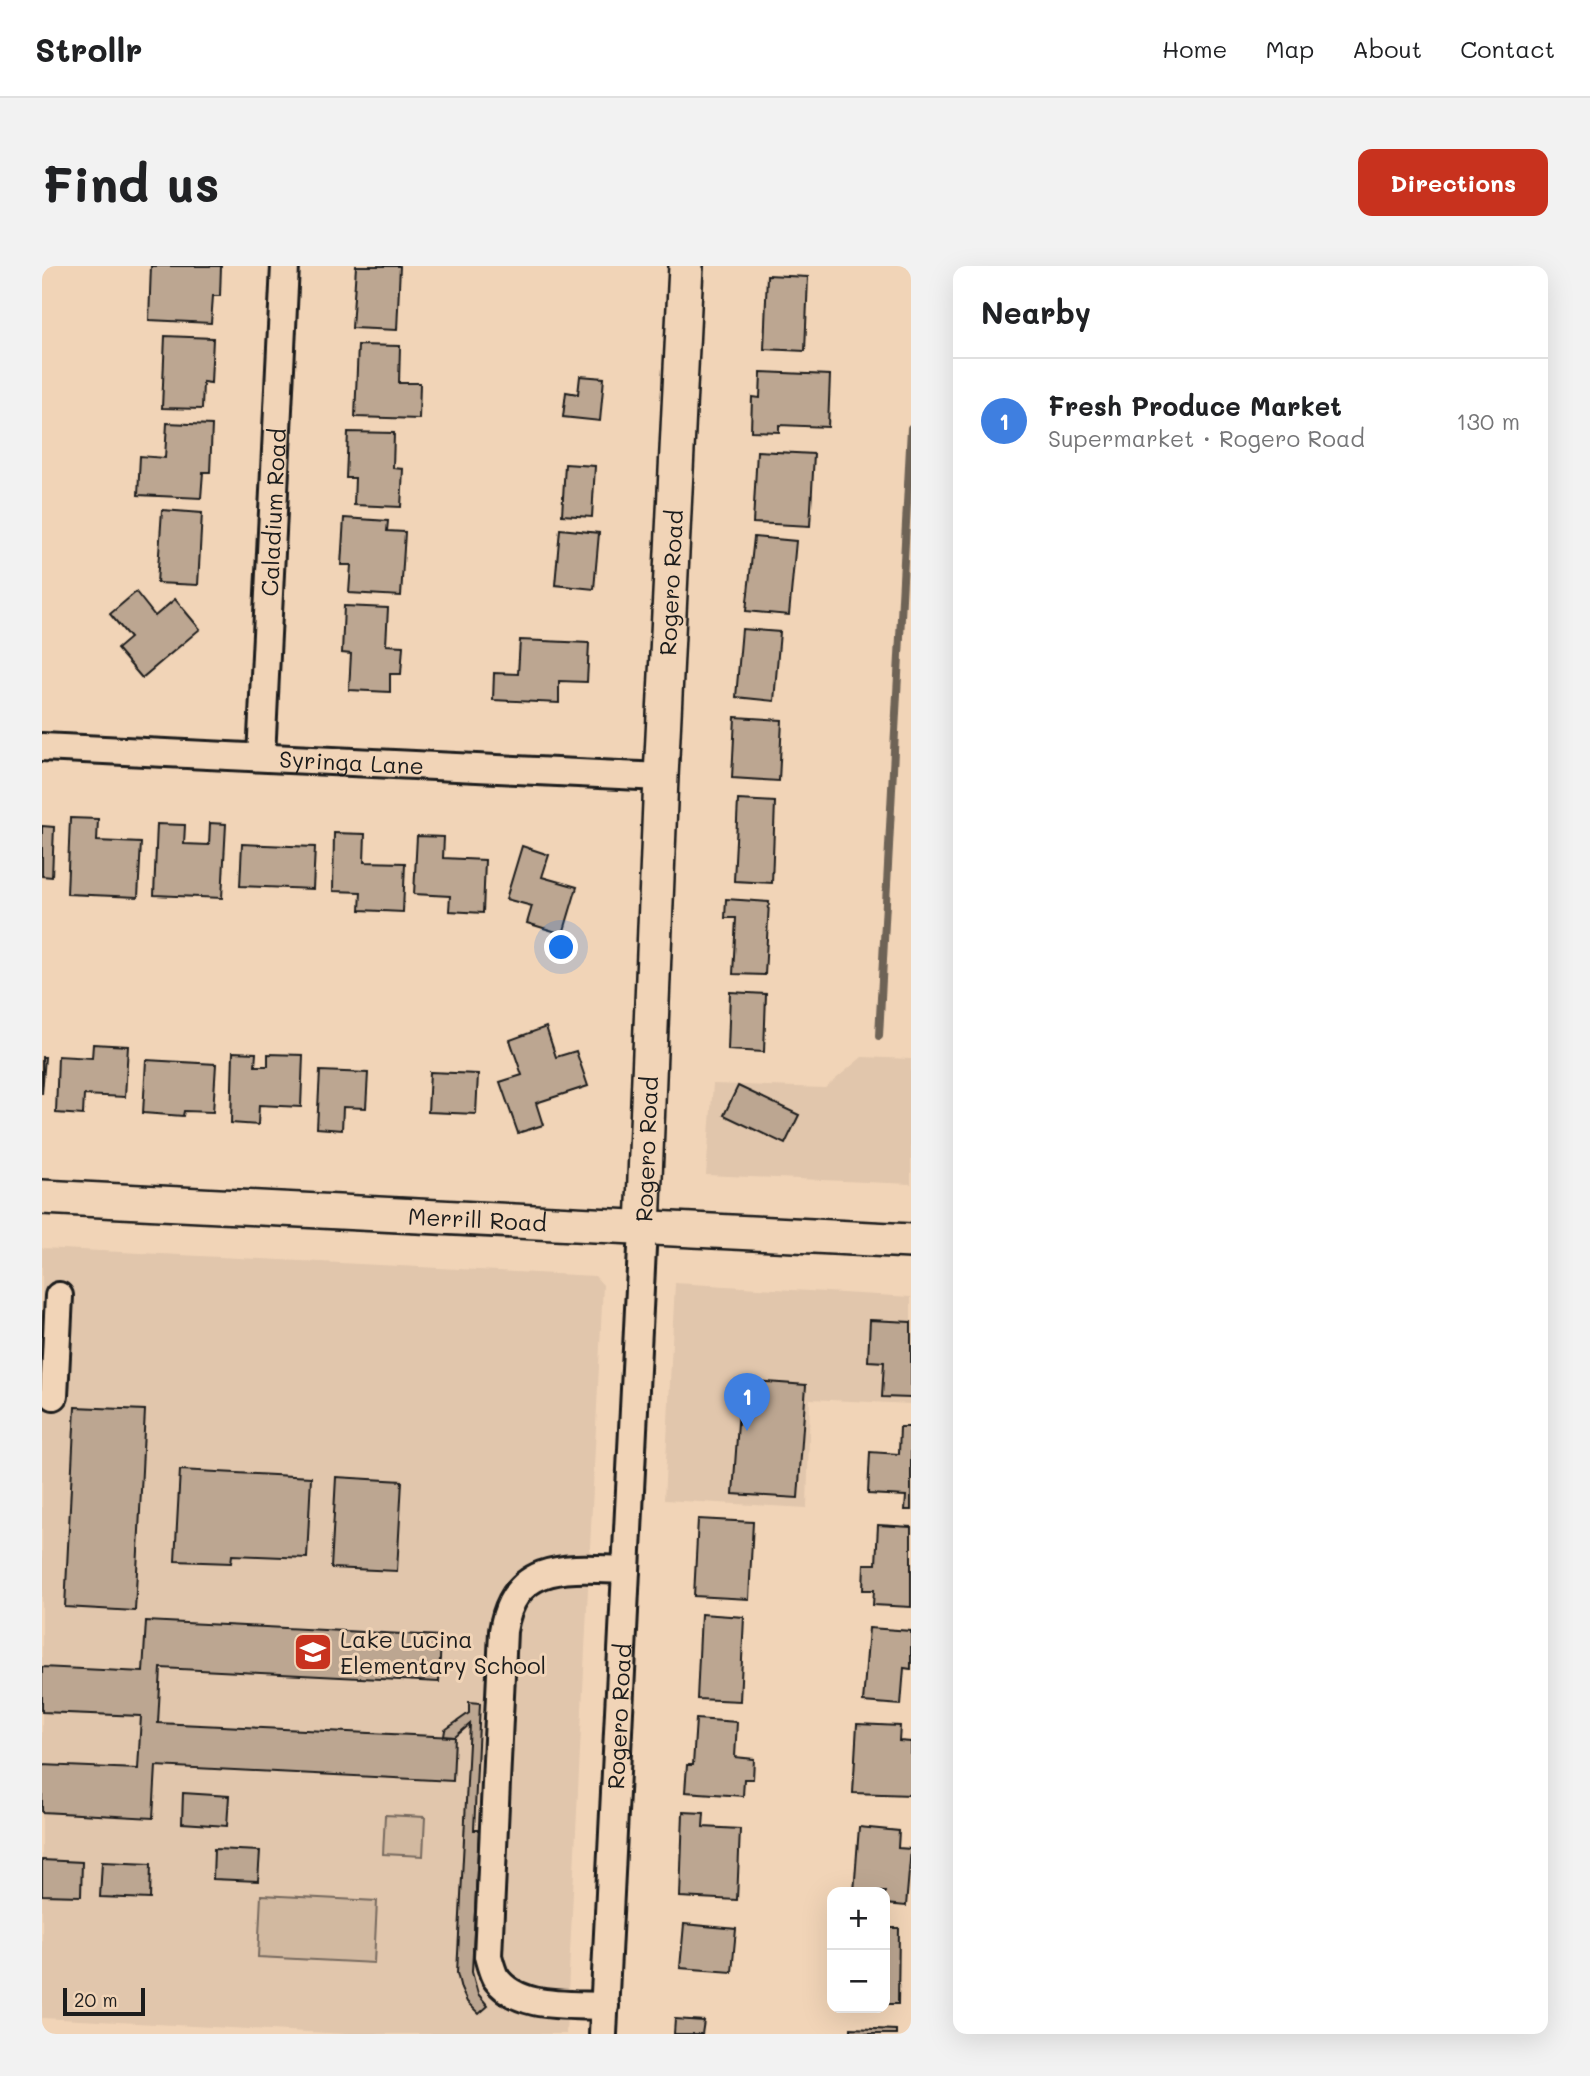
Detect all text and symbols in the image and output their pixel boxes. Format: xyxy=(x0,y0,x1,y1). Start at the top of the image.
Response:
text: Strollr xyxy=(35,27,143,70)
text: Home xyxy=(1162,33,1227,64)
text: Map xyxy=(1265,33,1314,64)
text: About xyxy=(1352,33,1422,64)
text: Contact xyxy=(1460,33,1555,64)
button: Directions xyxy=(1358,149,1548,216)
text: Find us xyxy=(42,151,220,214)
text: Nearby xyxy=(981,292,1091,332)
text: Fresh Produce Market xyxy=(1048,389,1342,423)
text: 1 xyxy=(999,406,1009,436)
text: 130 m xyxy=(1456,406,1520,436)
text: Supermarket · Rogero Road xyxy=(1048,423,1365,453)
street label: Caladium Road xyxy=(254,428,292,597)
street label: Rogero Road xyxy=(652,509,689,656)
street label: Syringa Lane xyxy=(279,744,425,780)
your location xyxy=(544,930,578,964)
street label: Rogero Road xyxy=(628,1076,664,1223)
street label: Merrill Road xyxy=(407,1201,548,1238)
pin: 1 xyxy=(724,1373,770,1431)
place label: Lake Lucina Elementary School xyxy=(340,1624,546,1680)
school or university icon: Lake Lucina Elementary School xyxy=(292,1631,334,1673)
street label: Rogero Road xyxy=(600,1643,637,1790)
map controls xyxy=(827,1887,890,2013)
button: + xyxy=(827,1887,890,1950)
button: − xyxy=(827,1950,890,2013)
scale bar xyxy=(63,1985,145,2017)
text: 20 m xyxy=(74,1987,118,2012)

